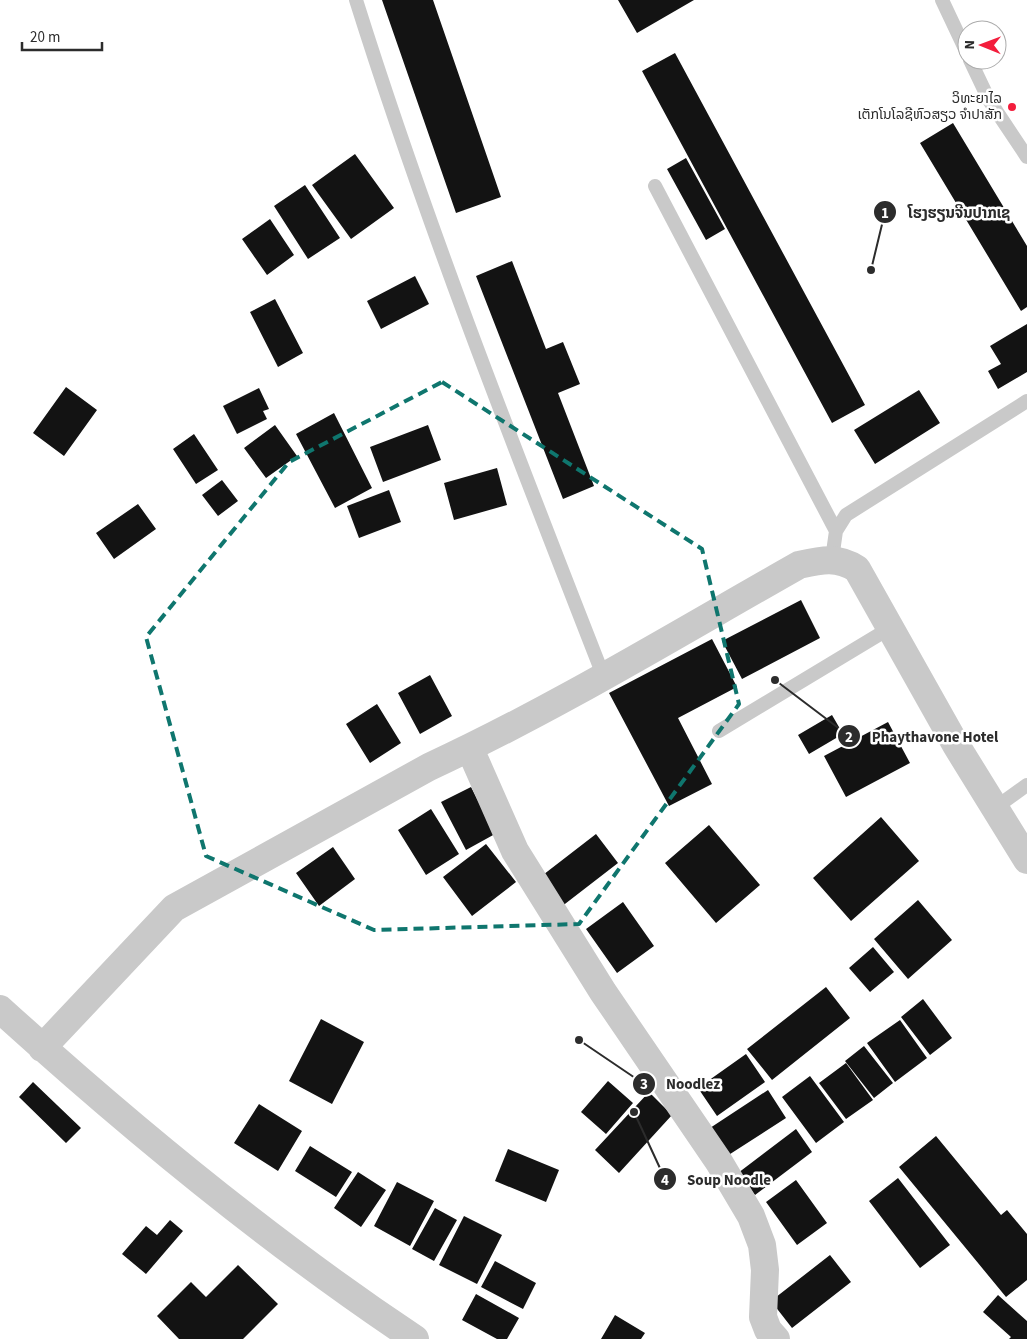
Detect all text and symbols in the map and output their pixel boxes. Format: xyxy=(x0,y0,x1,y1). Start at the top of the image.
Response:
scale bar xyxy=(22,20,102,52)
north arrow xyxy=(957,20,1007,70)
text: 20 m xyxy=(30,27,60,48)
text: N xyxy=(960,40,980,50)
place label: ວິທະຍາໄລ ເຕັກໂນໂລຊີຫົວສຽວ ຈຳປາສັກ xyxy=(858,89,1002,125)
marker: ວິທະຍາໄລ ເຕັກໂນໂລຊີຫົວສຽວ ຈຳປາສັກ xyxy=(1006,101,1018,113)
callout: ໂຮງຮຽນຈີນປາກເຊ xyxy=(873,197,1021,227)
text: 1 xyxy=(881,203,889,224)
text: ໂຮງຮຽນຈີນປາກເຊ xyxy=(907,203,1010,224)
callout: Phaythavone Hotel xyxy=(837,721,1008,751)
text: 2 xyxy=(845,727,853,748)
text: Phaythavone Hotel xyxy=(872,727,999,748)
callout: Noodlez xyxy=(631,1069,730,1099)
text: 3 xyxy=(640,1074,648,1095)
text: Noodlez xyxy=(666,1074,720,1095)
callout: Soup Noodle xyxy=(652,1164,781,1194)
text: 4 xyxy=(661,1170,669,1191)
text: Soup Noodle xyxy=(687,1170,771,1191)

